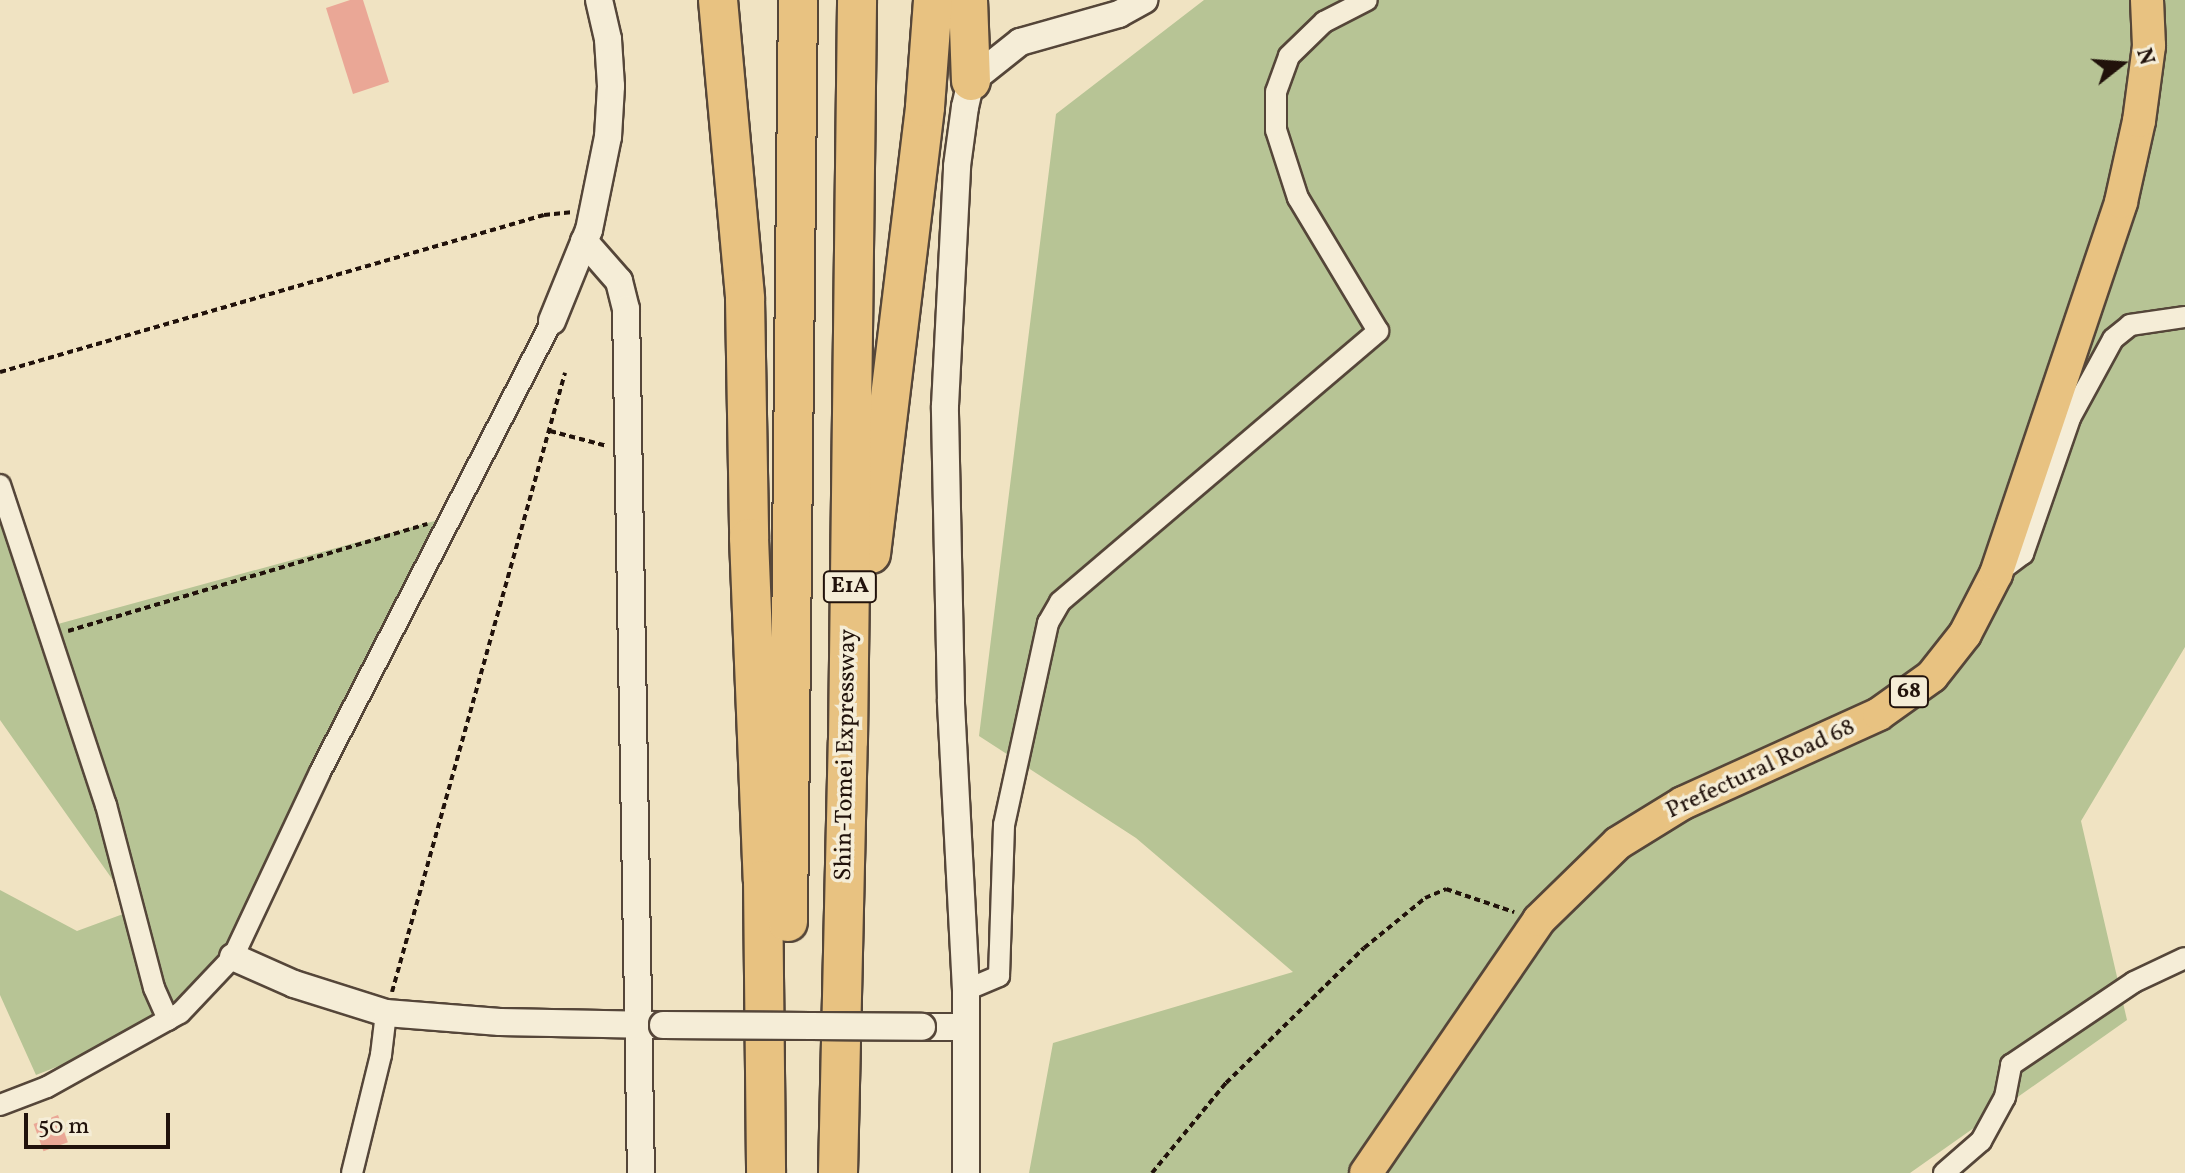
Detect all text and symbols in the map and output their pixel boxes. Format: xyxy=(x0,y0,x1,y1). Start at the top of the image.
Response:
north arrow xyxy=(2081,24,2161,104)
text: N xyxy=(2127,45,2162,69)
road number: E1A xyxy=(822,569,878,605)
street label: Shin-Tomei Expressway xyxy=(830,629,864,881)
road number: 68 xyxy=(1887,674,1931,710)
street label: Prefectural Road 68 xyxy=(1662,714,1860,826)
scale bar xyxy=(28,1097,174,1147)
text: 50 m xyxy=(38,1110,90,1144)

